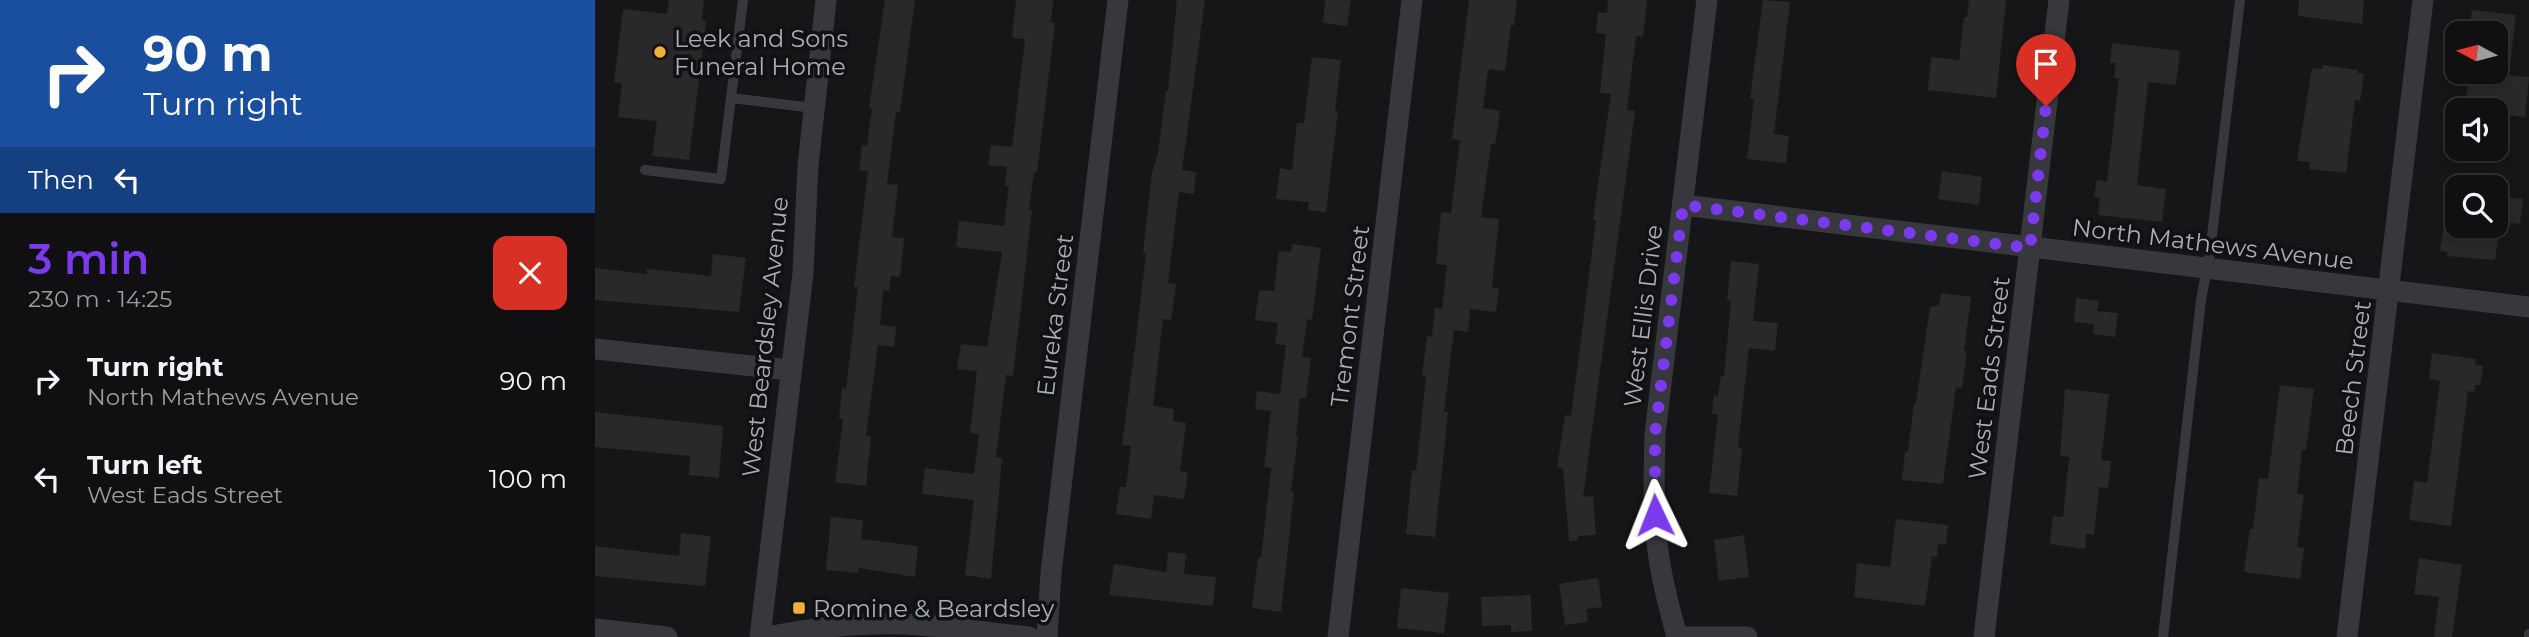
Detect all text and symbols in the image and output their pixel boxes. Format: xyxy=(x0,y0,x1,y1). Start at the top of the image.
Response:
north arrow xyxy=(2445,21,2508,84)
map controls xyxy=(2445,21,2508,238)
text: 90 m xyxy=(143,24,273,83)
place label: Leek and Sons Funeral Home xyxy=(674,24,848,81)
icon: right xyxy=(28,28,119,119)
pin xyxy=(2016,34,2076,106)
marker: Leek and Sons Funeral Home xyxy=(652,44,668,60)
icon: arrive xyxy=(2027,45,2065,83)
text: Turn right xyxy=(143,84,303,123)
button: sound xyxy=(2445,98,2508,161)
icon: left xyxy=(108,161,146,199)
text: Then xyxy=(28,164,94,196)
button: search xyxy=(2445,175,2508,238)
street label: West Beardsley Avenue xyxy=(736,195,794,479)
street label: North Mathews Avenue xyxy=(2070,212,2356,276)
street label: Tremont Street xyxy=(1324,223,1376,408)
street label: West Ellis Drive xyxy=(1617,223,1669,409)
street label: Eureka Street xyxy=(1031,232,1079,398)
text: 3 min xyxy=(28,233,149,285)
button: close xyxy=(493,236,567,310)
street label: West Eads Street xyxy=(1962,275,2016,481)
text: 230 m · 14:25 xyxy=(28,285,172,313)
street label: Beech Street xyxy=(2329,299,2377,457)
text: Turn right xyxy=(87,351,223,383)
icon: right xyxy=(28,362,66,400)
text: 90 m xyxy=(500,365,567,397)
text: North Mathews Avenue xyxy=(87,383,359,411)
text: Turn left xyxy=(87,449,203,481)
icon: left xyxy=(28,460,66,498)
text: 100 m xyxy=(489,463,567,495)
position arrow xyxy=(1618,478,1692,552)
text: West Eads Street xyxy=(87,481,283,509)
place label: Romine & Beardsley xyxy=(813,594,1054,623)
marker: Romine & Beardsley xyxy=(791,600,807,616)

